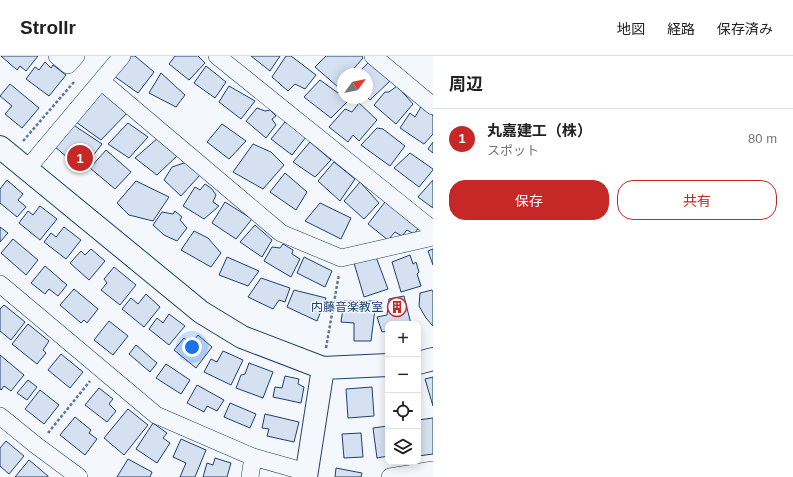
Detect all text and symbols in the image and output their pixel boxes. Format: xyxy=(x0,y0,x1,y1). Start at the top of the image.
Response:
text: Strollr xyxy=(20,17,76,38)
text: 地図 xyxy=(617,21,645,37)
text: 経路 xyxy=(667,21,695,37)
text: 保存済み xyxy=(717,21,773,37)
north arrow xyxy=(337,68,373,104)
text: 周辺 xyxy=(449,75,483,94)
text: 丸嘉建工（株） xyxy=(487,122,592,139)
text: 1 xyxy=(458,131,466,146)
text: 80 m xyxy=(748,131,777,146)
pin: 1 xyxy=(67,143,93,173)
text: スポット xyxy=(487,143,539,158)
button: 保存 xyxy=(449,180,609,220)
button: 共有 xyxy=(617,180,777,220)
building icon: 内藤音楽教室 xyxy=(386,296,408,318)
place label: 内藤音楽教室 xyxy=(311,300,383,314)
map controls xyxy=(385,321,421,465)
button: + xyxy=(385,321,421,357)
your location xyxy=(182,337,202,357)
button: − xyxy=(385,357,421,393)
button: locate xyxy=(385,393,421,429)
button: layers xyxy=(385,429,421,465)

